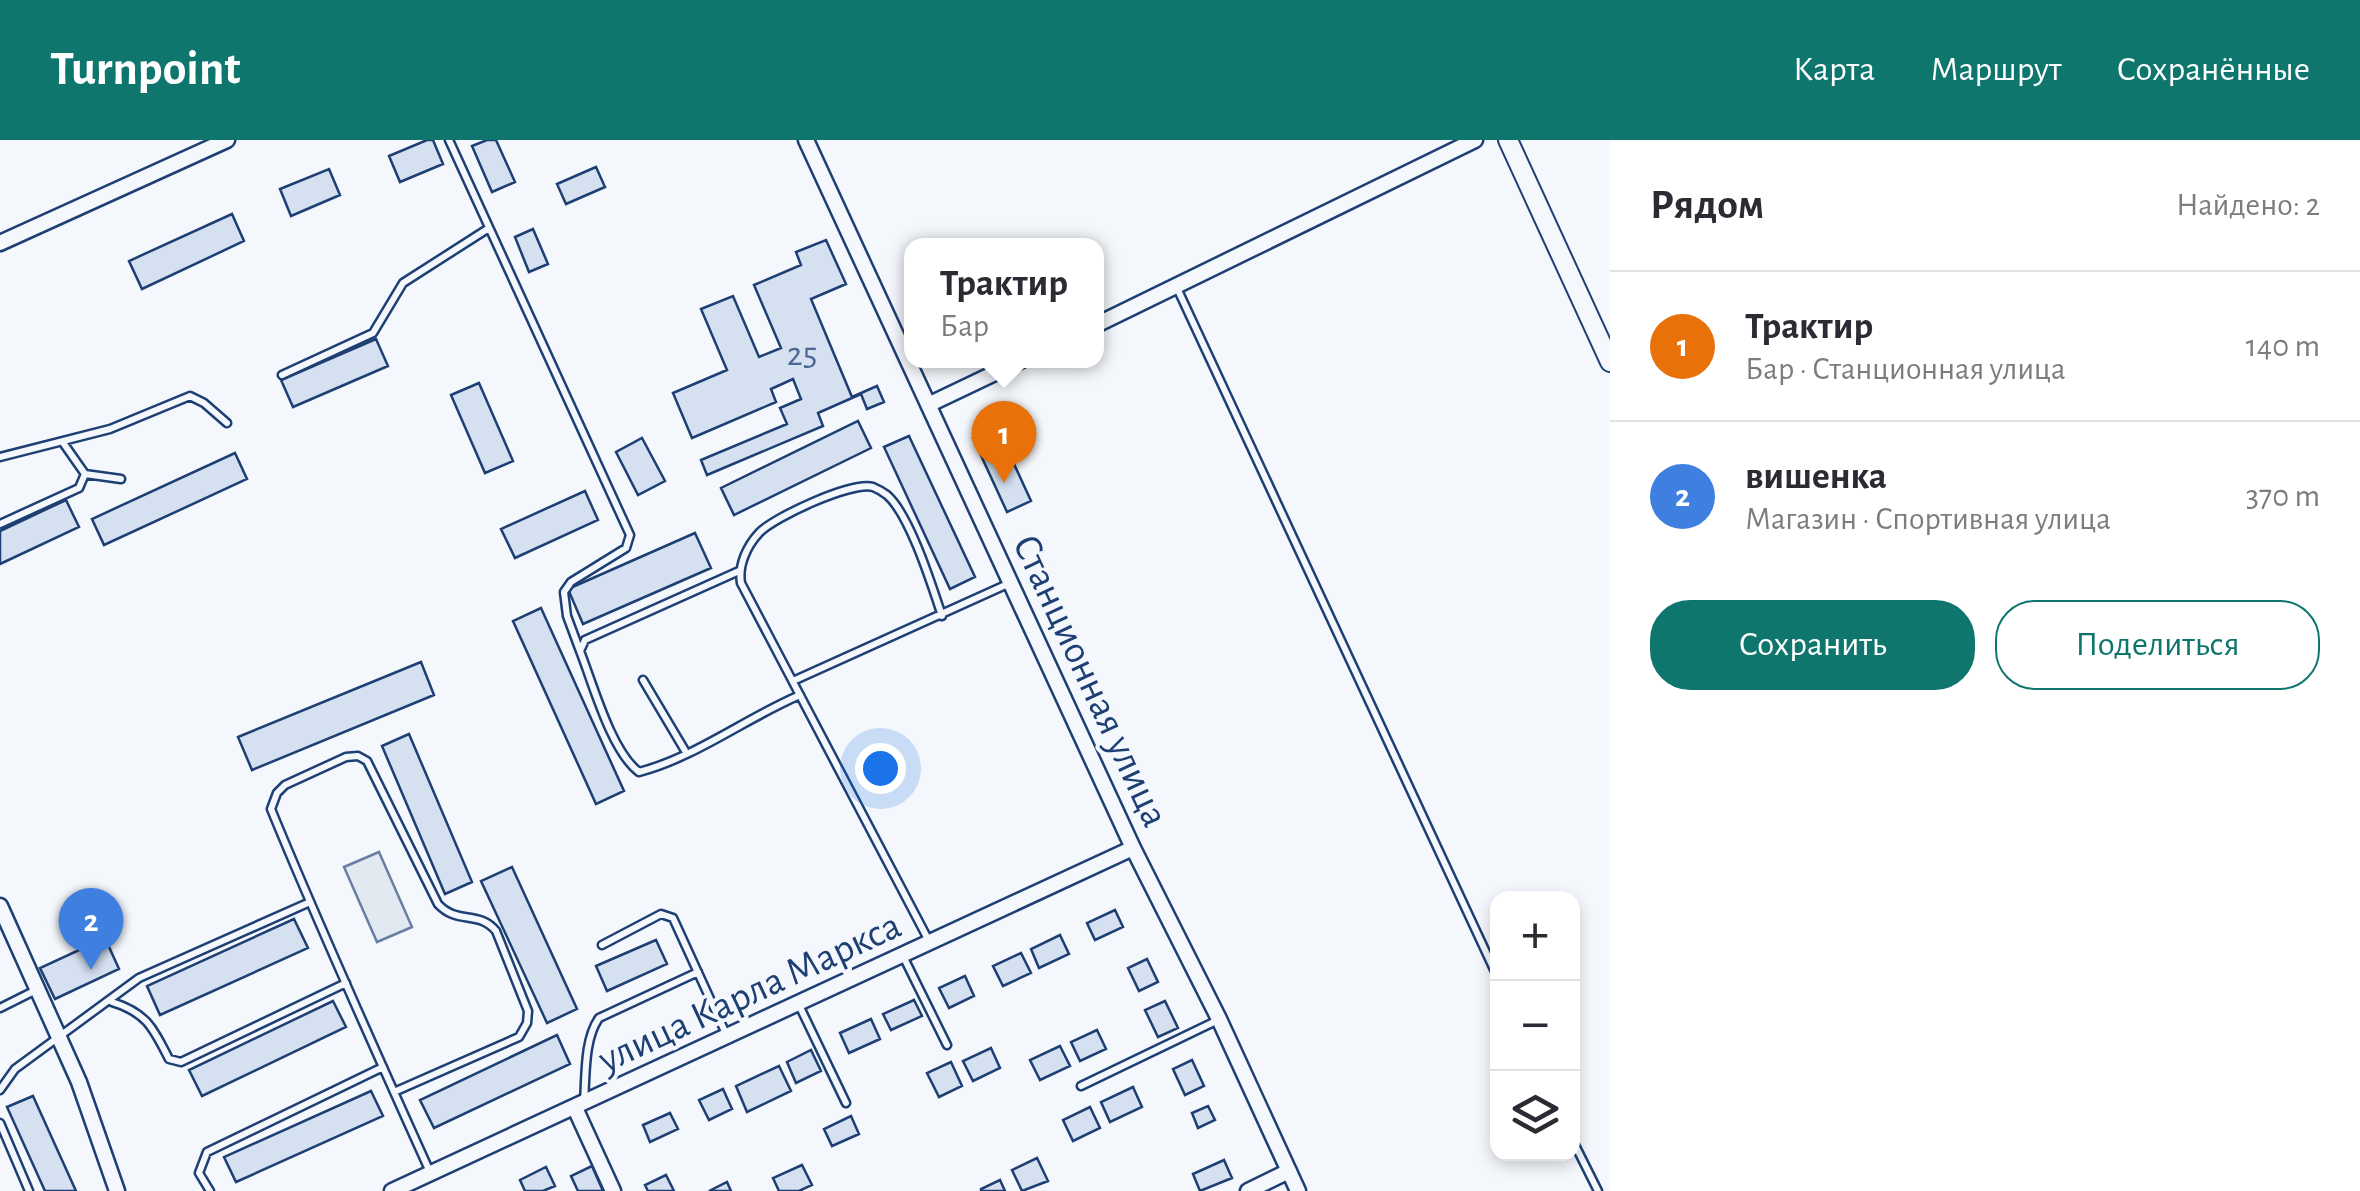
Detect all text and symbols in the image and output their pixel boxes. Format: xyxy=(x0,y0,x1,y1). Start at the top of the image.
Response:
text: Turnpoint xyxy=(50,46,241,94)
text: Карта xyxy=(1793,52,1875,87)
text: Маршрут xyxy=(1930,52,2062,87)
text: Сохранённые xyxy=(2117,52,2310,87)
text: Рядом xyxy=(1650,184,1764,226)
text: Найдено: 2 xyxy=(2176,189,2320,221)
popup xyxy=(904,238,1104,368)
text: Трактир xyxy=(940,265,1068,303)
text: Трактир xyxy=(1745,308,1873,346)
text: Бар xyxy=(940,310,989,342)
text: 1 xyxy=(1677,330,1688,362)
text: 140 m xyxy=(2246,330,2320,362)
house number: 25 xyxy=(787,337,817,372)
text: Бар · Станционная улица xyxy=(1745,353,2066,385)
pin: 1 xyxy=(972,400,1036,483)
text: вишенка xyxy=(1745,458,1887,496)
text: 2 xyxy=(1675,480,1690,512)
text: 370 m xyxy=(2246,480,2320,512)
text: Магазин · Спортивная улица xyxy=(1745,503,2111,535)
street label: Станционная улица xyxy=(1005,529,1175,833)
button: Сохранить xyxy=(1650,600,1975,690)
button: Поделиться xyxy=(1995,600,2320,690)
your location xyxy=(855,743,906,794)
pin: 2 xyxy=(58,888,124,970)
map controls xyxy=(1490,891,1580,1161)
button: + xyxy=(1490,891,1580,981)
street label: улица Карла Маркса xyxy=(591,905,907,1081)
button: − xyxy=(1490,981,1580,1071)
button: layers xyxy=(1490,1071,1580,1161)

